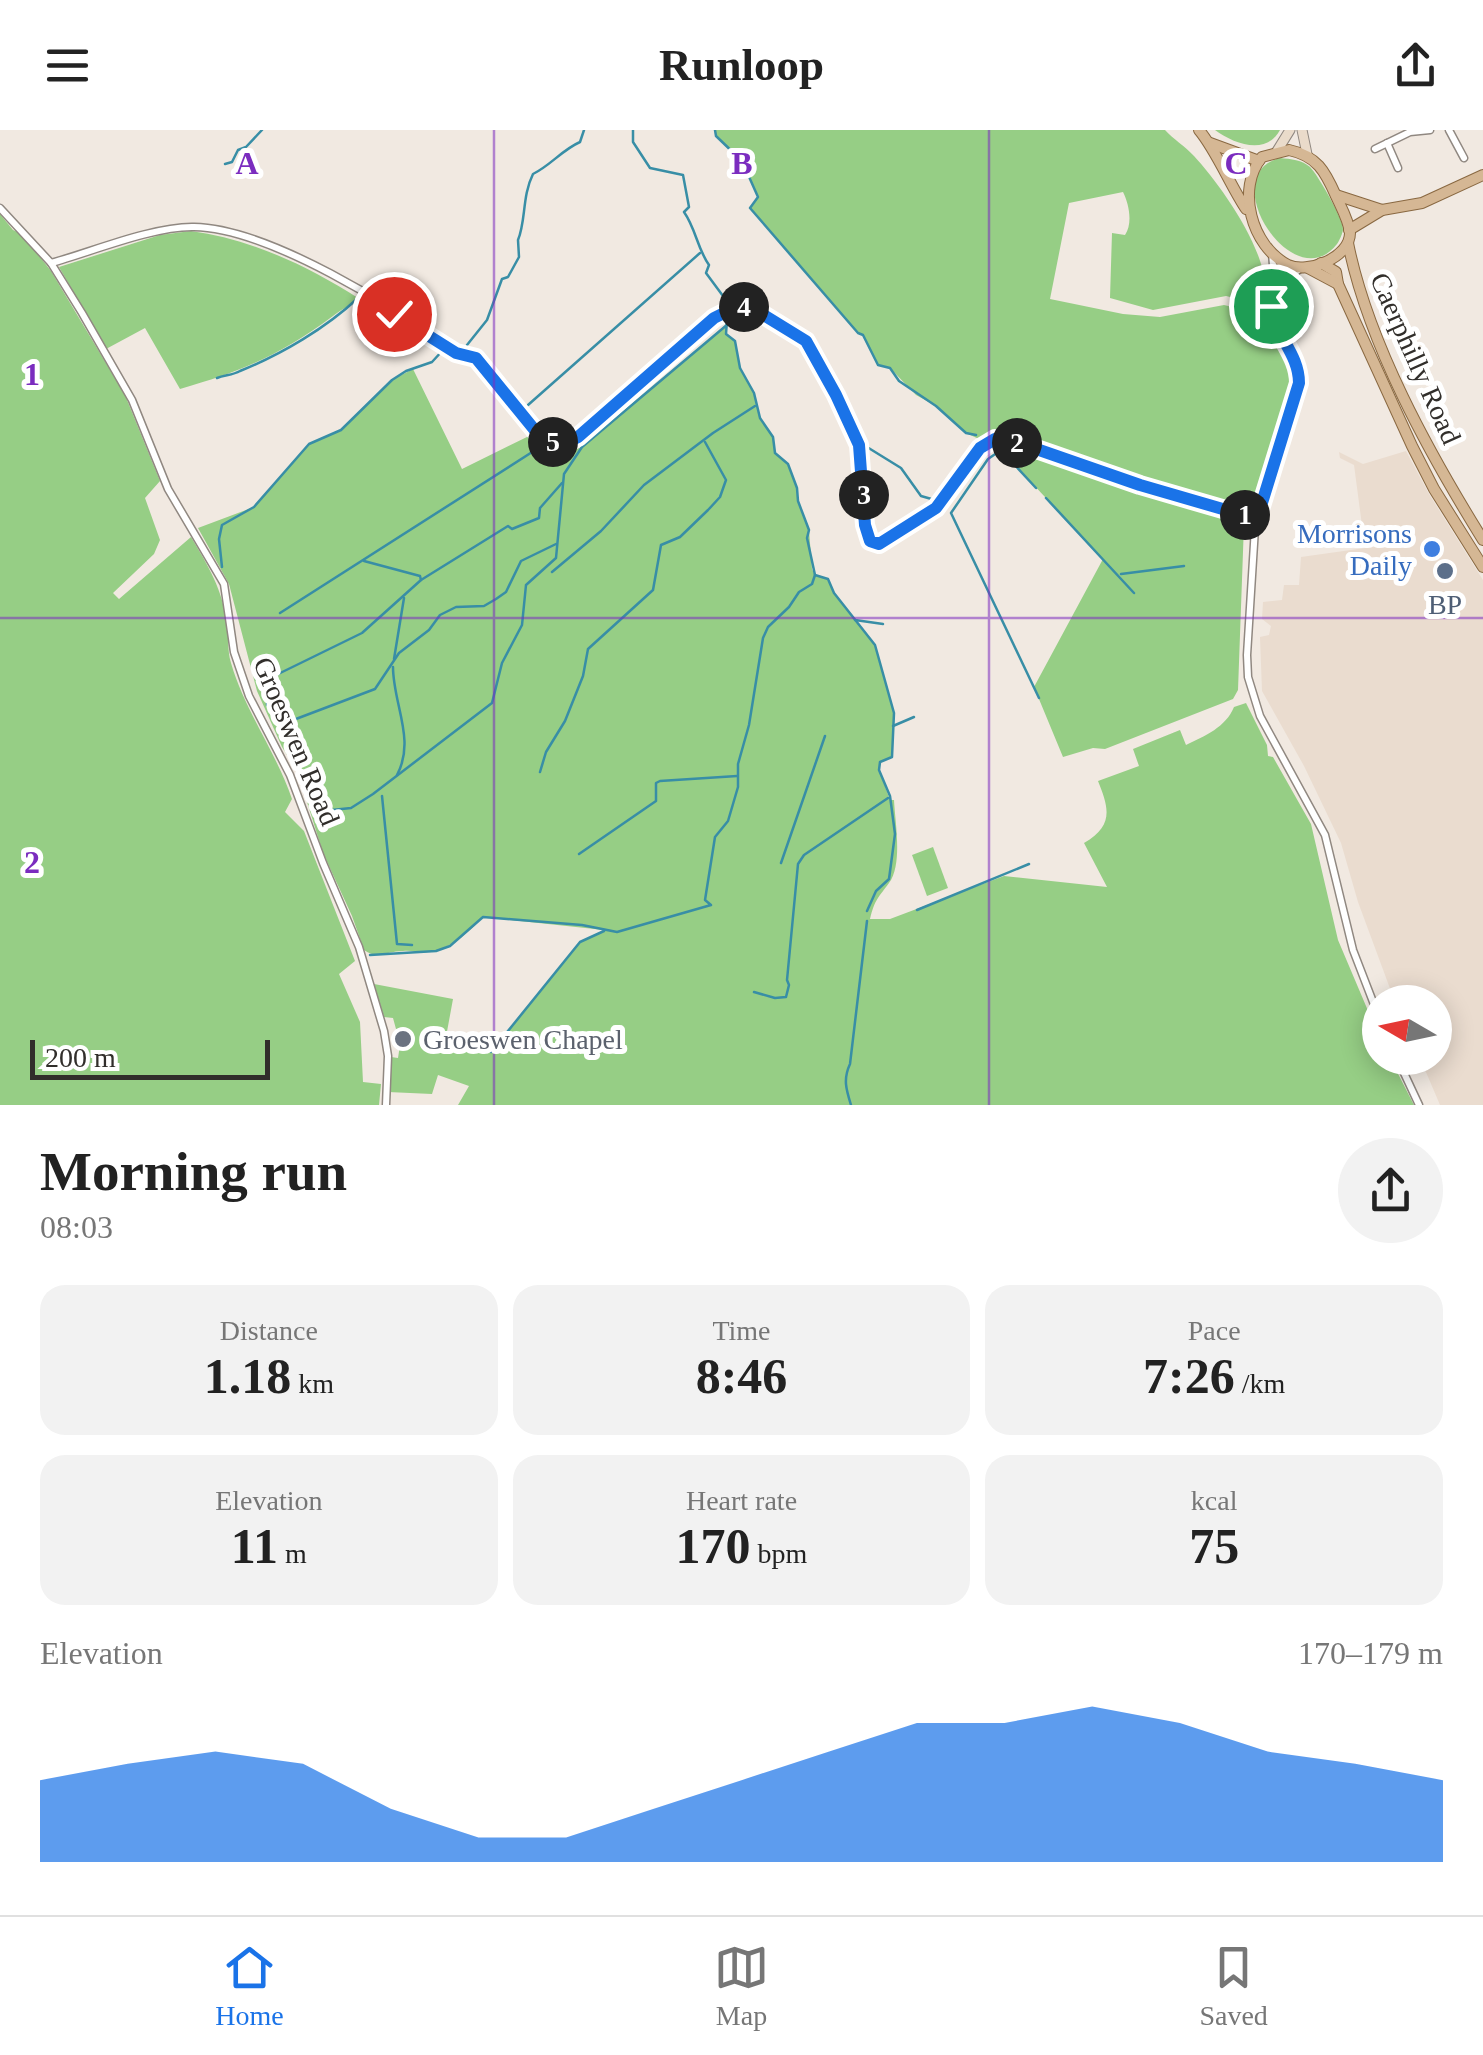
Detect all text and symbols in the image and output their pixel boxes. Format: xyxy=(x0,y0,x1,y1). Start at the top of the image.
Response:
icon: menu xyxy=(40,38,95,93)
icon: share xyxy=(1388,38,1443,93)
text: Runloop xyxy=(659,40,824,90)
text: A xyxy=(235,145,259,181)
text: B xyxy=(731,145,753,181)
text: C xyxy=(1224,145,1248,181)
pin xyxy=(1229,264,1314,349)
street label: Caerphilly Road xyxy=(1364,268,1467,449)
pin xyxy=(352,272,437,357)
icon: arrive xyxy=(1244,279,1299,334)
pin: 4 xyxy=(719,282,769,332)
icon: check xyxy=(367,287,422,342)
text: 4 xyxy=(737,291,751,322)
text: 1 xyxy=(24,356,40,392)
pin: 5 xyxy=(528,417,578,467)
pin: 2 xyxy=(992,418,1042,468)
text: 5 xyxy=(546,426,560,457)
text: 2 xyxy=(1010,427,1024,458)
pin: 3 xyxy=(839,470,889,520)
text: 3 xyxy=(857,479,871,510)
pin: 1 xyxy=(1220,490,1270,540)
text: 1 xyxy=(1238,499,1252,530)
place label: Morrisons Daily xyxy=(1297,518,1412,581)
marker: Morrisons Daily xyxy=(1421,538,1443,560)
marker: BP xyxy=(1434,560,1456,582)
place label: BP xyxy=(1428,589,1462,620)
street label: Groeswen Road xyxy=(247,652,346,830)
text: 2 xyxy=(24,844,40,880)
north arrow xyxy=(1362,985,1452,1075)
map controls xyxy=(1362,985,1452,1075)
place label: Groeswen Chapel xyxy=(423,1024,623,1055)
marker: Groeswen Chapel xyxy=(392,1028,414,1050)
scale bar xyxy=(30,1035,270,1080)
text: 200 m xyxy=(45,1042,116,1073)
button: share xyxy=(1338,1138,1443,1243)
text: Morning run xyxy=(40,1141,347,1202)
text: 08:03 xyxy=(40,1209,113,1245)
text: Distance xyxy=(220,1315,318,1346)
text: Time xyxy=(712,1315,771,1346)
text: Pace xyxy=(1188,1315,1241,1346)
text: 1.18 xyxy=(204,1348,291,1404)
text: 8:46 xyxy=(696,1348,787,1404)
text: 7:26 xyxy=(1143,1348,1235,1404)
text: km xyxy=(291,1368,334,1399)
text: /km xyxy=(1235,1368,1285,1399)
text: Elevation xyxy=(215,1485,322,1516)
text: Heart rate xyxy=(686,1485,797,1516)
text: kcal xyxy=(1191,1485,1237,1516)
text: 11 xyxy=(231,1518,278,1574)
text: 170 xyxy=(676,1518,751,1574)
text: 75 xyxy=(1189,1518,1239,1574)
text: m xyxy=(278,1538,307,1569)
text: bpm xyxy=(751,1538,807,1569)
text: Elevation xyxy=(40,1635,163,1671)
text: 170–179 m xyxy=(1298,1635,1443,1671)
tab: Home xyxy=(215,1940,284,2032)
tab: Map xyxy=(714,1940,769,2032)
tab: Saved xyxy=(1199,1940,1268,2032)

